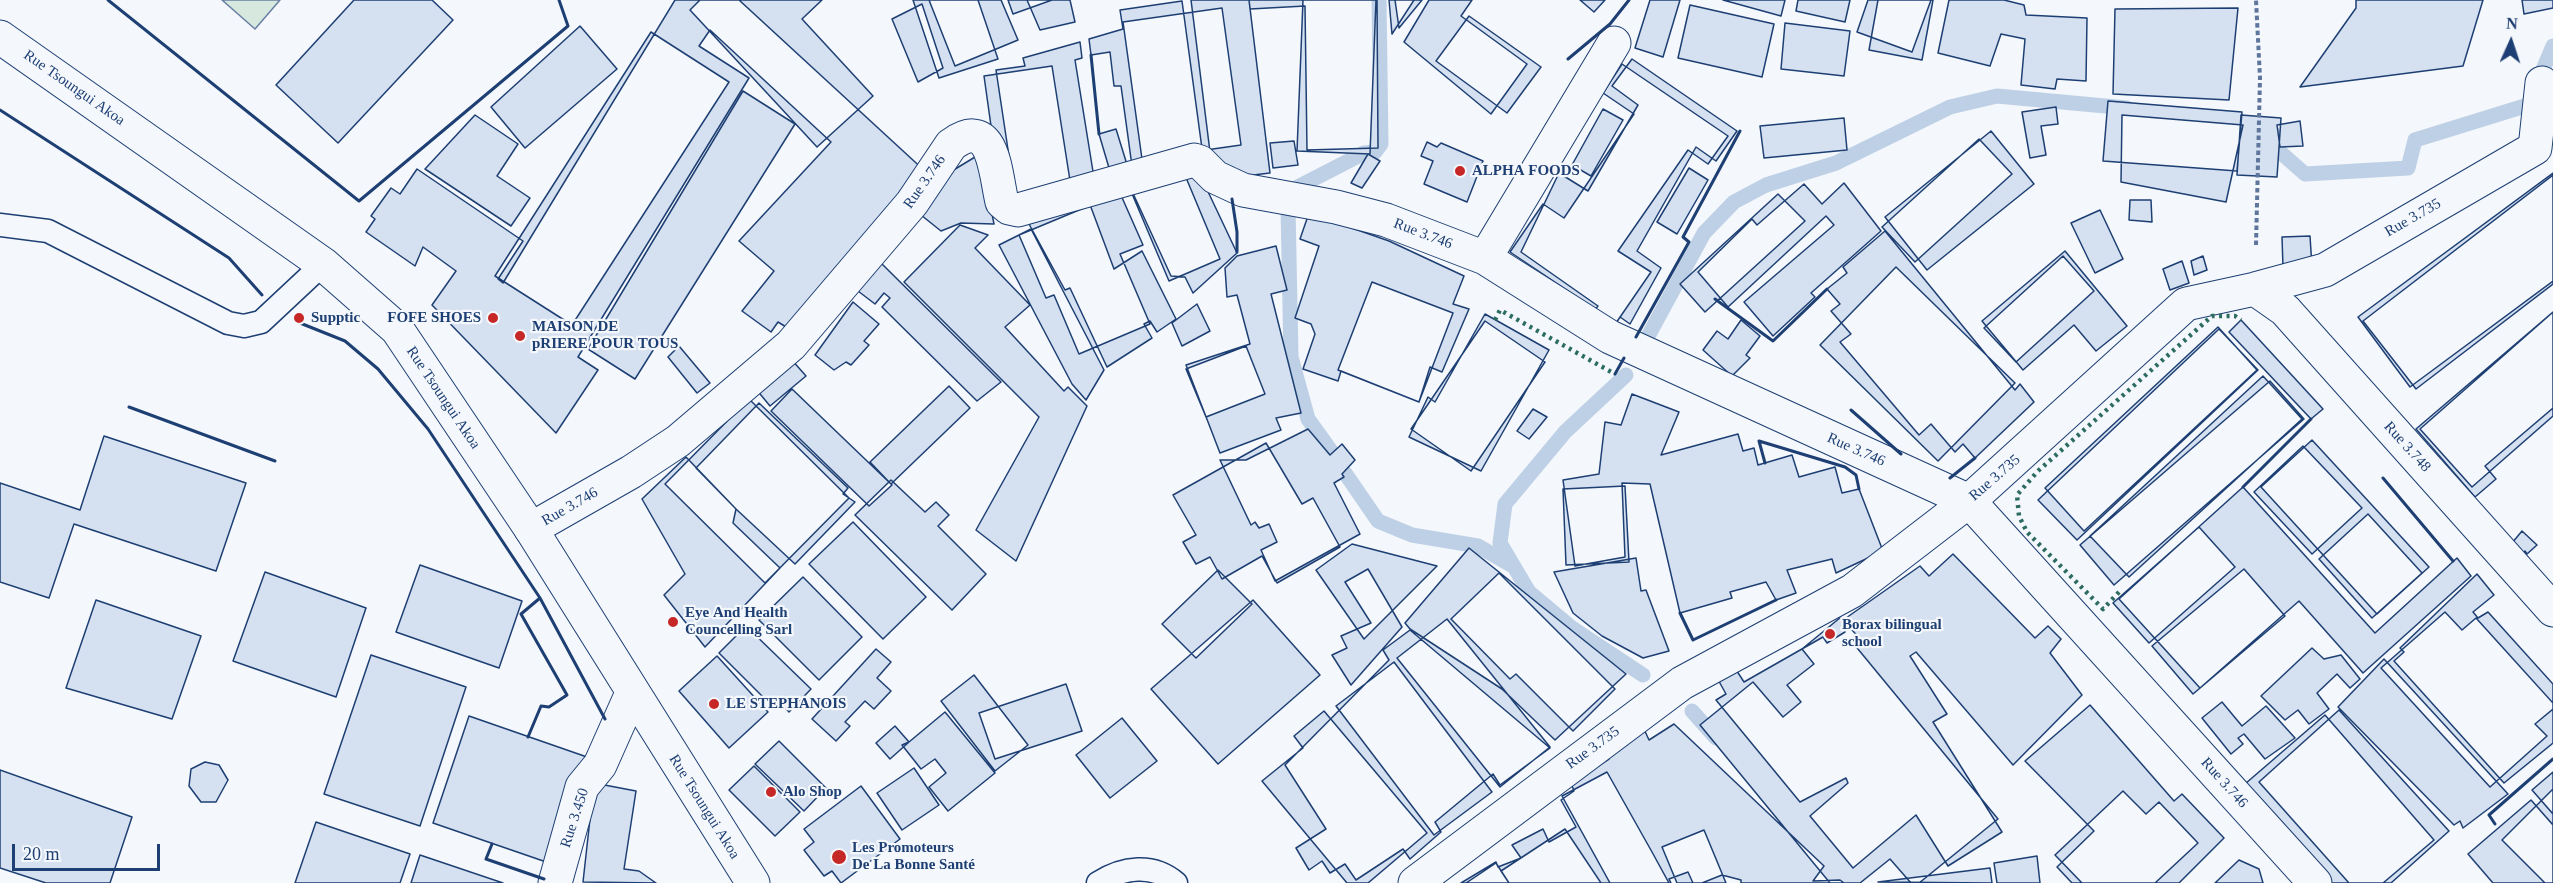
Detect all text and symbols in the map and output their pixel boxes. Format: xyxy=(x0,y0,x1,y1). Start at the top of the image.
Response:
north arrow xyxy=(2481,12,2541,72)
text: N xyxy=(2506,15,2518,32)
street label: Rue Tsoungui Akoa xyxy=(20,46,128,130)
street label: Rue 3.746 xyxy=(900,152,950,212)
place label: ALPHA FOODS xyxy=(1472,162,1580,180)
marker: ALPHA FOODS xyxy=(1453,164,1467,178)
street label: Rue 3.735 xyxy=(2382,195,2444,241)
street label: Rue 3.746 xyxy=(1391,215,1455,253)
place label: Supptic xyxy=(311,309,360,327)
place label: FOFE SHOES xyxy=(387,309,481,327)
marker: Supptic xyxy=(292,311,306,325)
marker: FOFE SHOES xyxy=(486,311,500,325)
place label: MAISON DE pRIERE POUR TOUS xyxy=(532,318,678,353)
marker: MAISON DE pRIERE POUR TOUS xyxy=(513,329,527,343)
street label: Rue Tsoungui Akoa xyxy=(402,343,484,453)
street label: Rue 3.748 xyxy=(2380,418,2434,476)
street label: Rue 3.746 xyxy=(1824,429,1888,471)
street label: Rue 3.735 xyxy=(1966,451,2024,505)
street label: Rue 3.746 xyxy=(539,484,601,530)
place label: Eye And Health Councelling Sarl xyxy=(685,604,792,639)
marker: Eye And Health Councelling Sarl xyxy=(666,615,680,629)
place label: Borax bilingual school xyxy=(1842,616,1942,651)
marker: Borax bilingual school xyxy=(1823,627,1837,641)
place label: LE STEPHANOIS xyxy=(726,695,846,713)
marker: LE STEPHANOIS xyxy=(707,697,721,711)
street label: Rue 3.735 xyxy=(1563,723,1623,773)
street label: Rue Tsoungui Akoa xyxy=(665,751,743,863)
street label: Rue 3.746 xyxy=(2197,754,2251,812)
place label: Alo Shop xyxy=(783,783,842,801)
marker: Alo Shop xyxy=(764,785,778,799)
street label: Rue 3.450 xyxy=(557,786,593,850)
scale bar xyxy=(15,832,164,870)
place label: Les Promoteurs De La Bonne Santé xyxy=(852,839,975,874)
text: 20 m xyxy=(23,844,60,864)
marker: Les Promoteurs De La Bonne Santé xyxy=(830,848,848,866)

